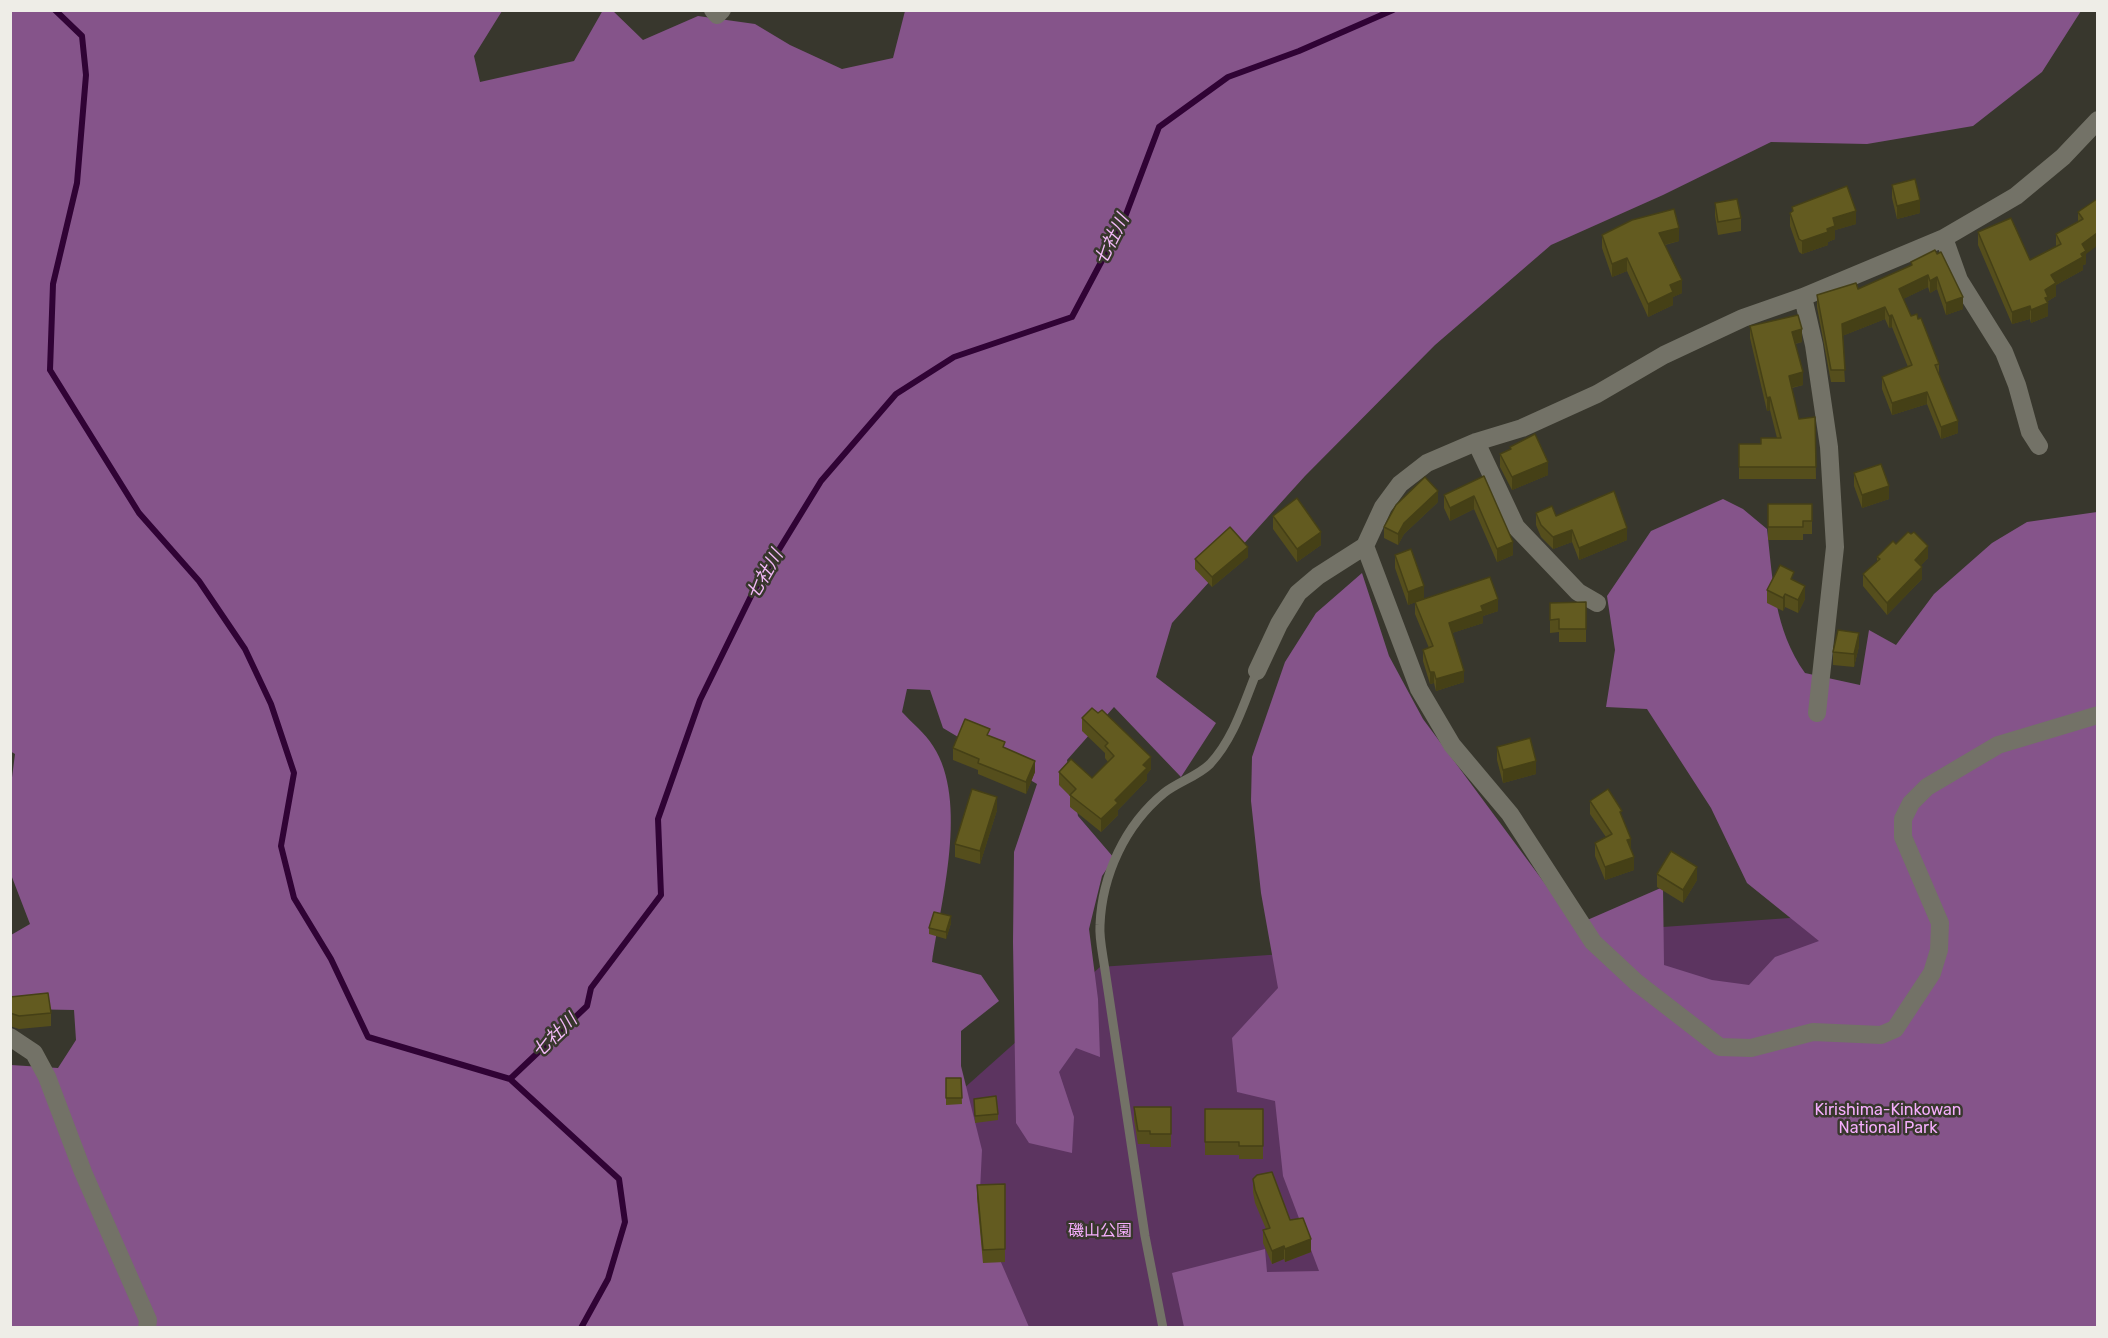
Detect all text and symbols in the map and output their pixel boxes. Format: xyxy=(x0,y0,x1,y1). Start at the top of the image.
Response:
water label: 七社川 xyxy=(1090,211,1134,269)
water label: 七社川 xyxy=(742,546,788,604)
water label: 七社川 xyxy=(528,1009,582,1063)
park label: Kirishima-Kinkowan National Park xyxy=(1814,1100,1962,1138)
park label: 磯山公園 xyxy=(1068,1221,1132,1241)

